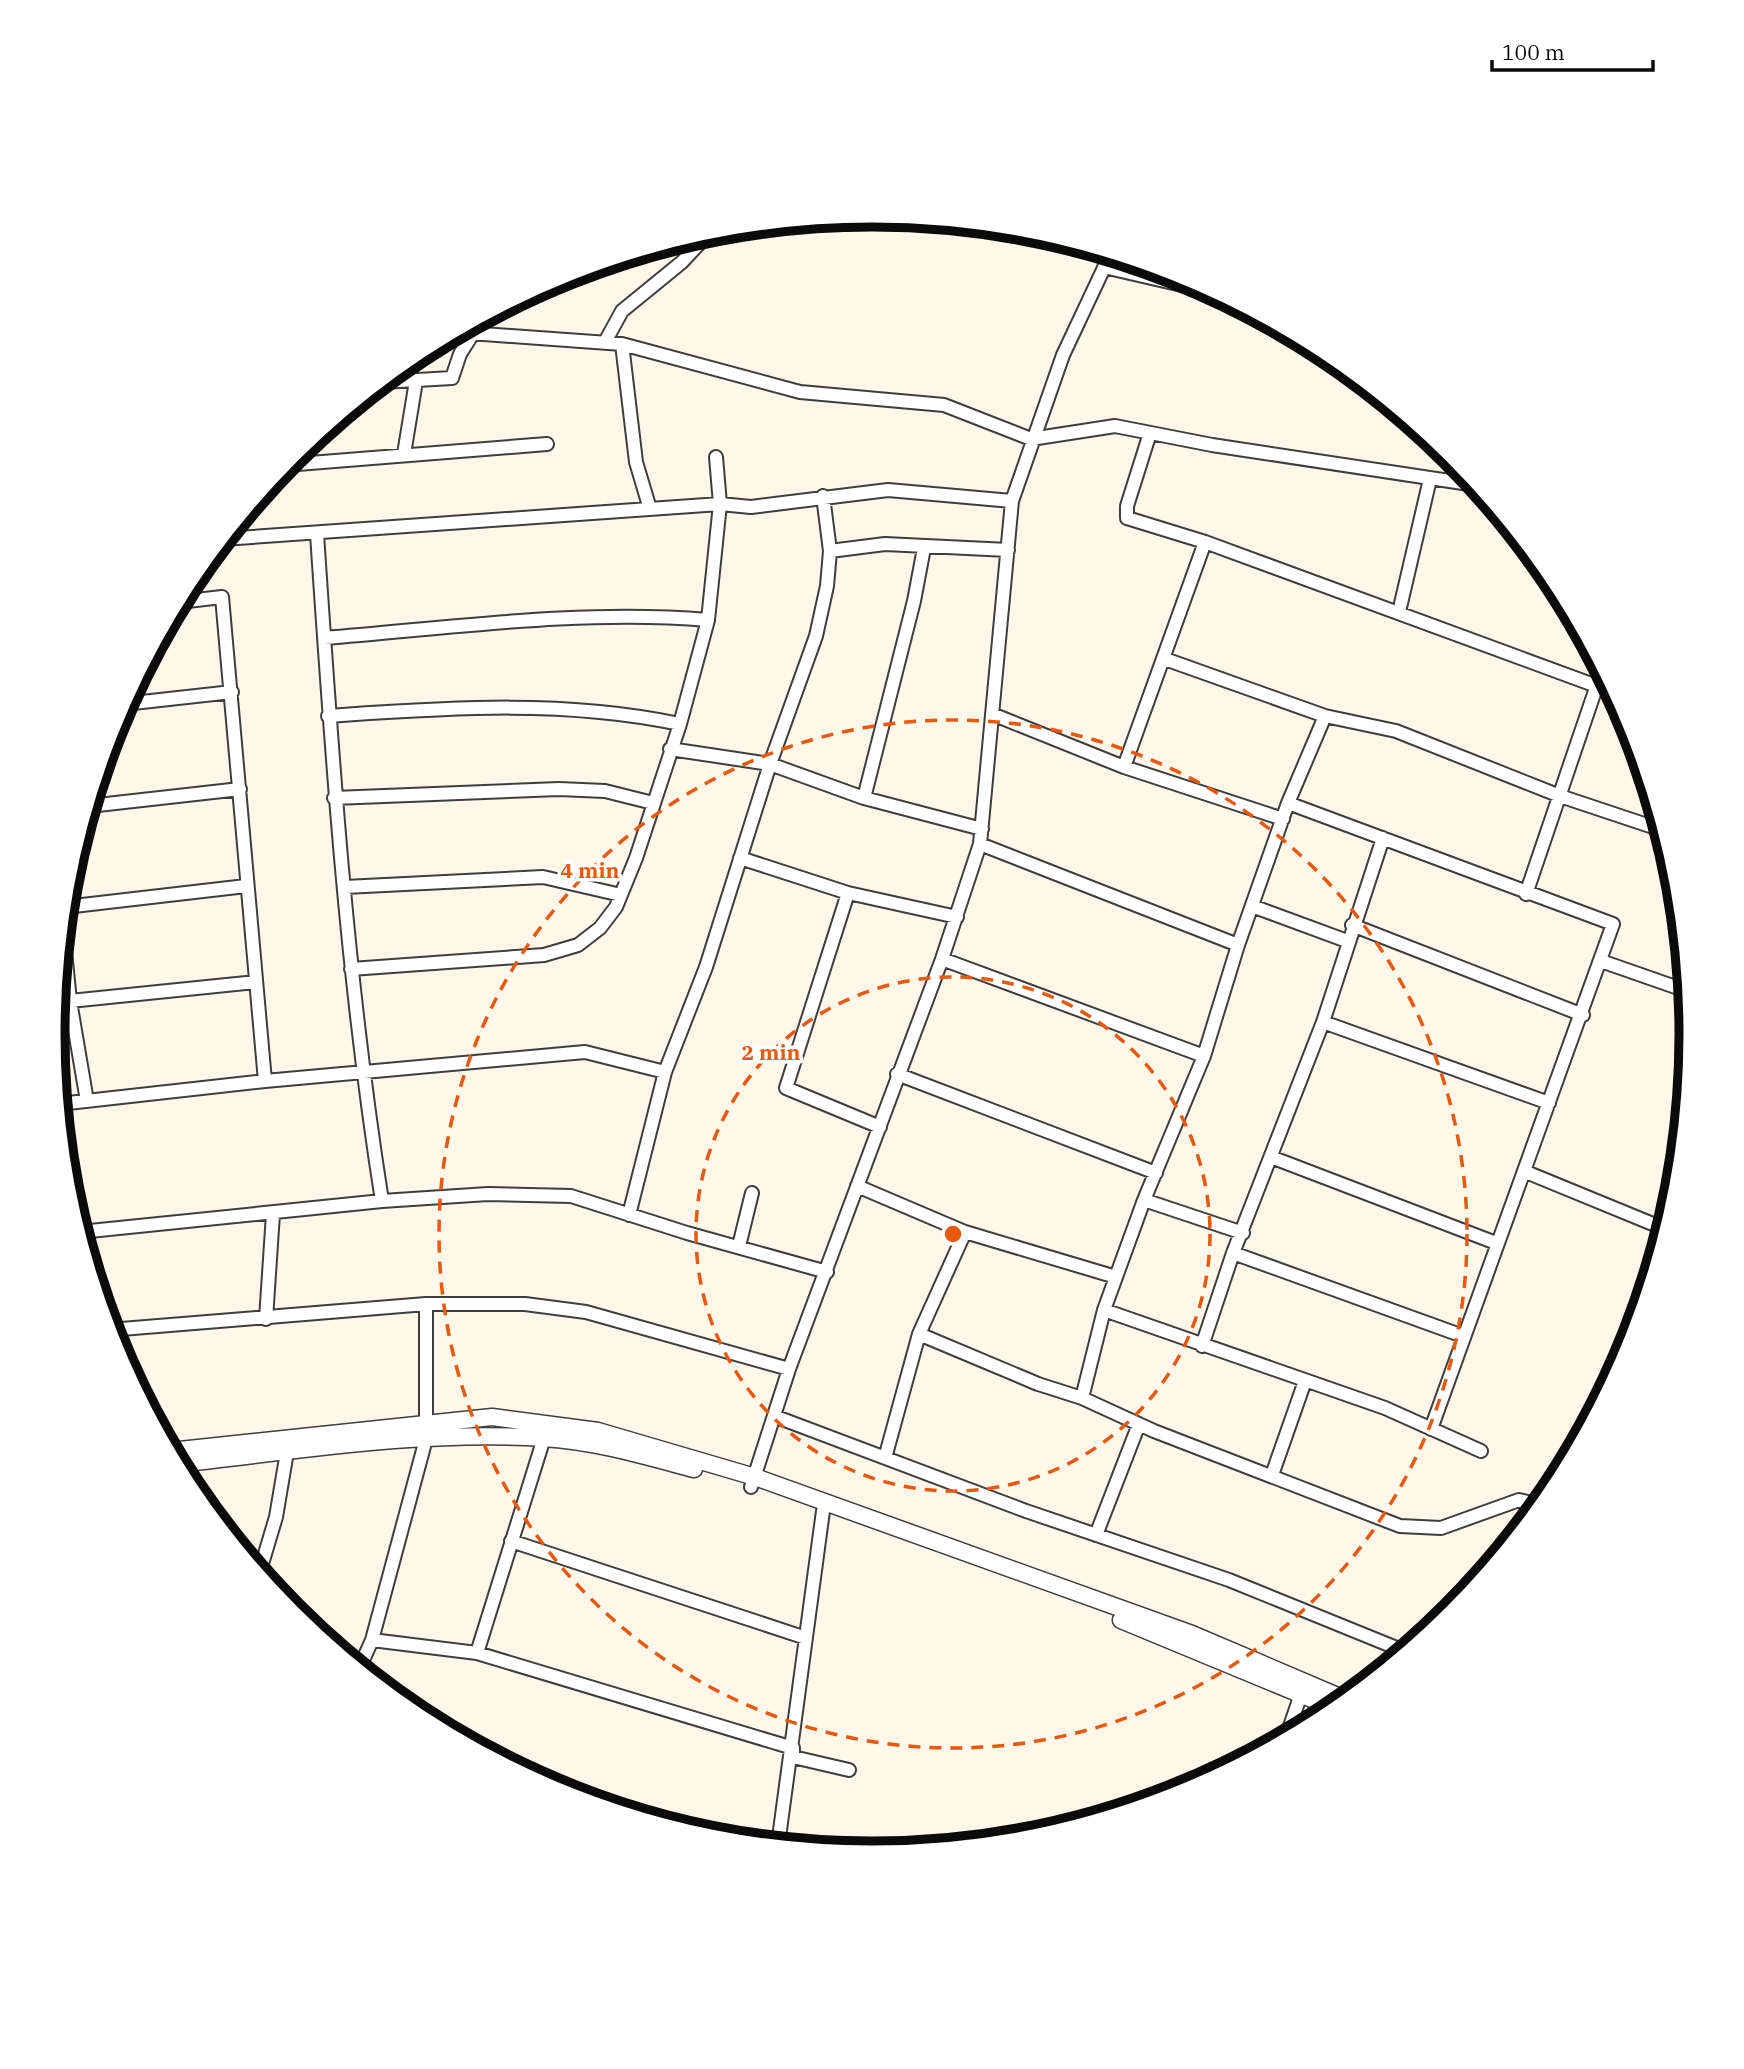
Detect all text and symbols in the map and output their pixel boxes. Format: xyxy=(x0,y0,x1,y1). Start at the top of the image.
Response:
scale bar xyxy=(1492,28,1653,72)
text: 100 m xyxy=(1502,38,1565,66)
text: 4 min xyxy=(561,856,619,884)
text: 2 min xyxy=(742,1038,800,1066)
centre of rings xyxy=(941,1222,965,1246)

